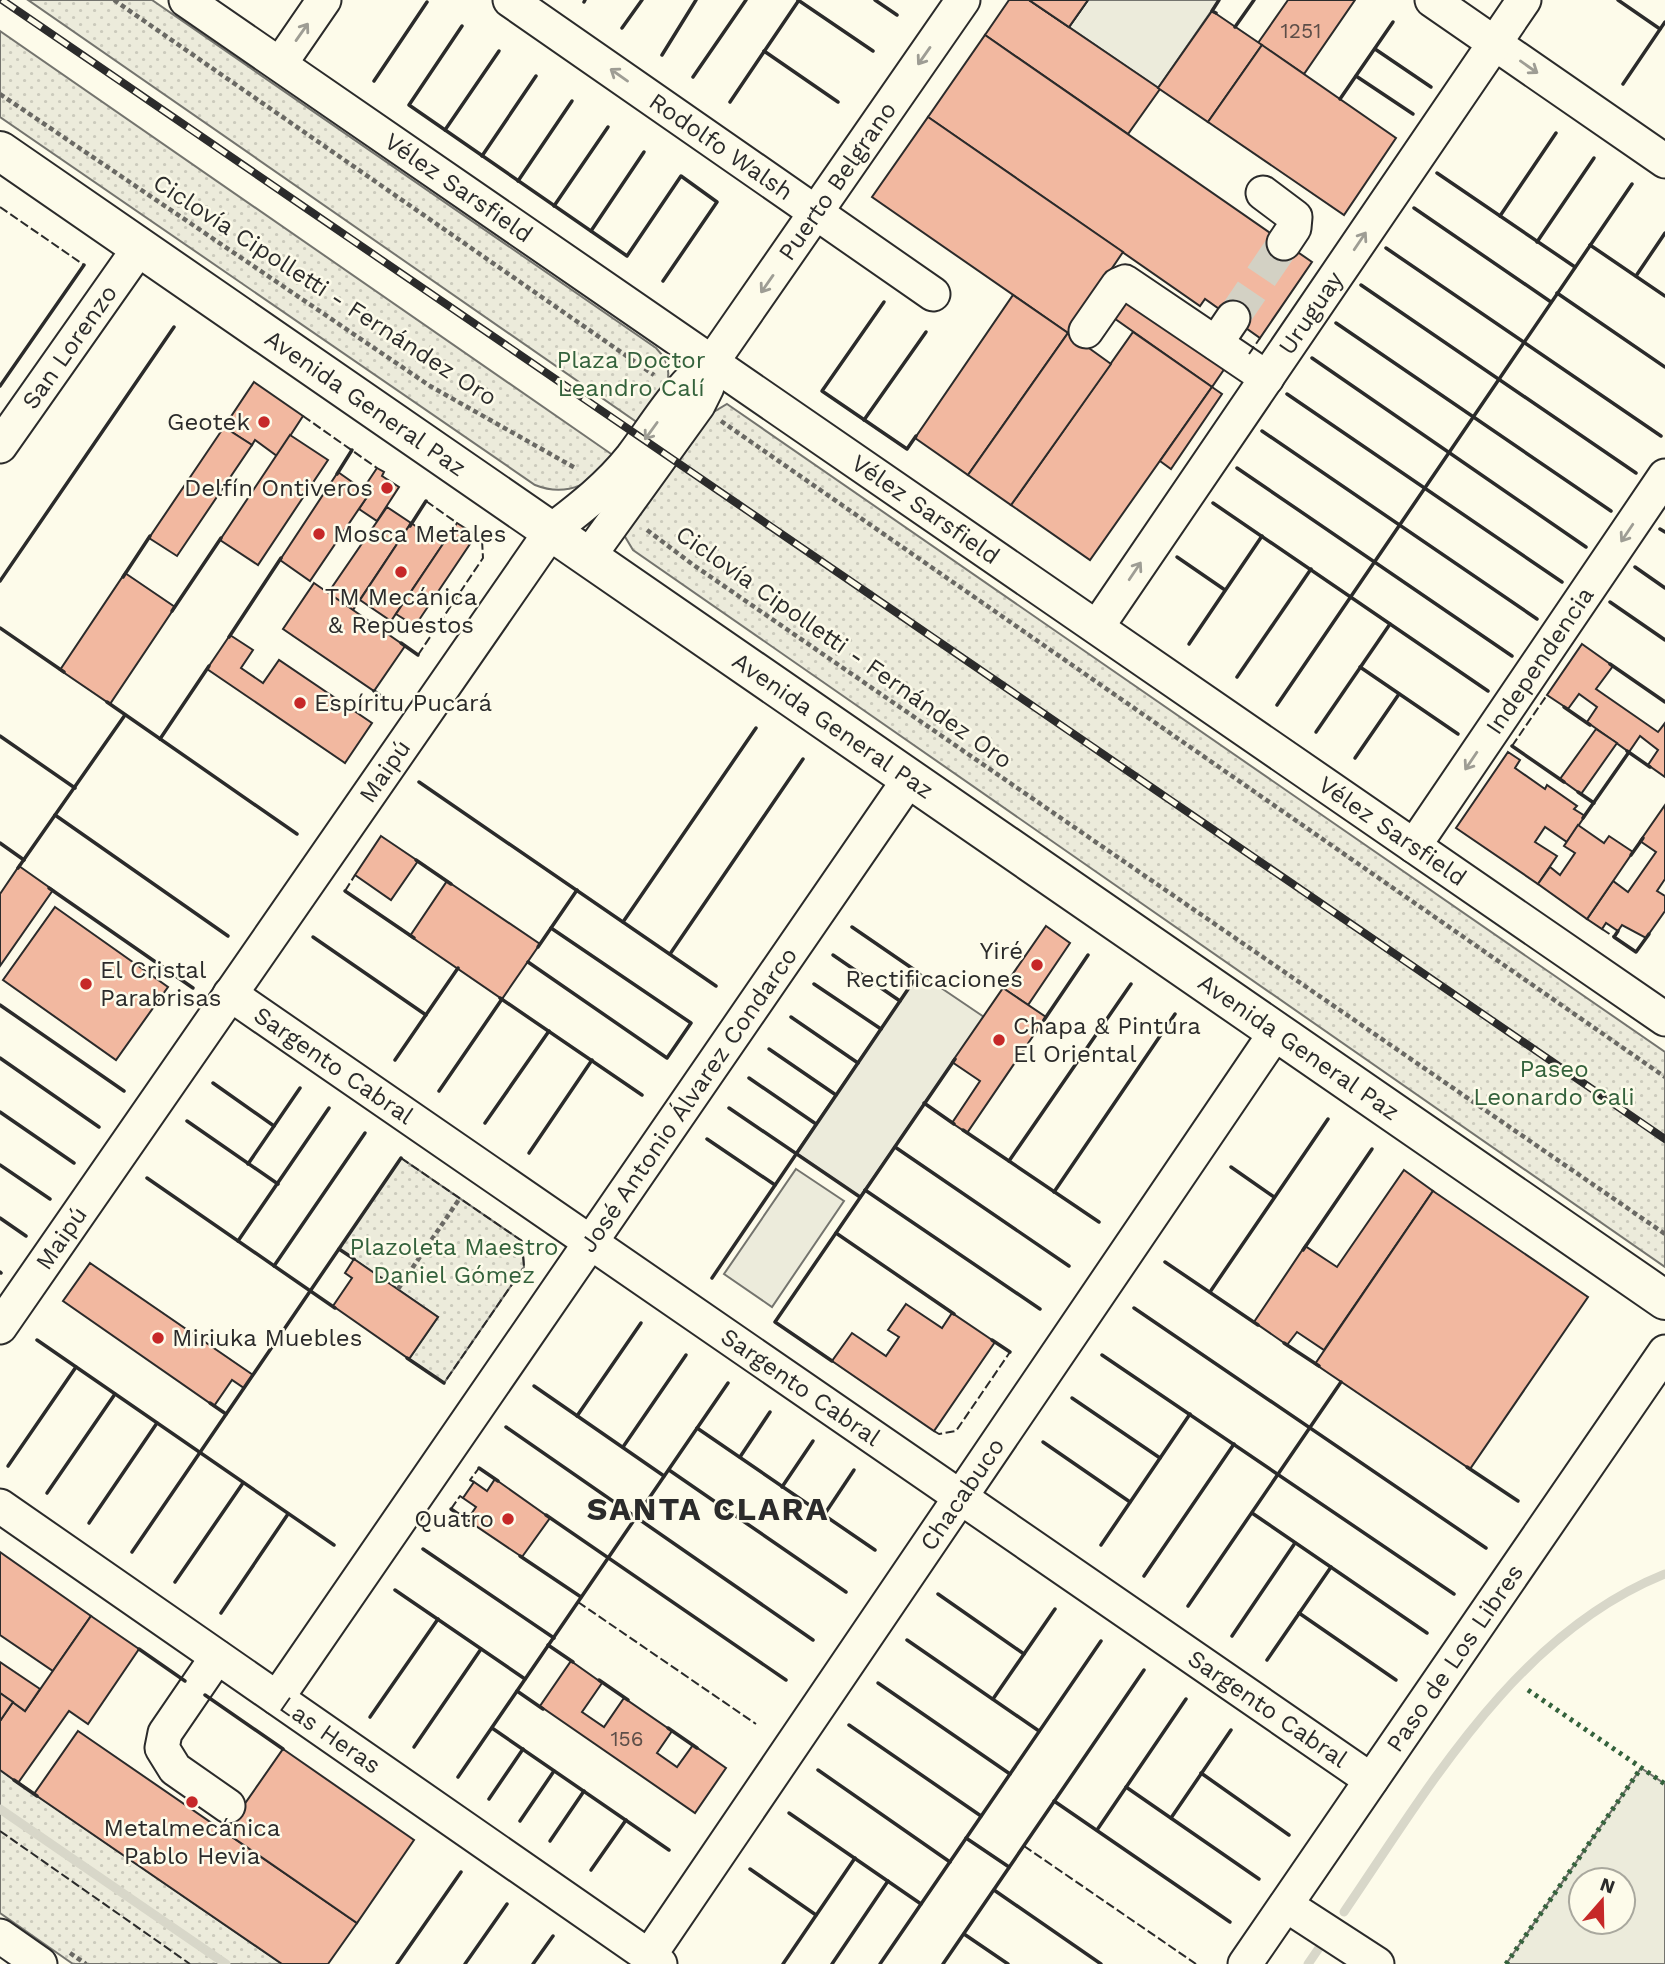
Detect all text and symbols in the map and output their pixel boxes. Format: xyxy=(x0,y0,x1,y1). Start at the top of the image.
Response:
house number: 1251 xyxy=(1281,18,1321,43)
one-way arrow xyxy=(295,23,309,42)
one-way arrow xyxy=(917,46,931,65)
one-way arrow xyxy=(1518,60,1538,74)
one-way arrow xyxy=(610,68,629,82)
street label: Rodolfo Walsh xyxy=(644,87,798,206)
street label: Puerto Belgrano xyxy=(773,96,902,266)
street label: Vélez Sarsfield xyxy=(379,127,538,249)
street label: Ciclovía Cipolletti - Fernández Oro xyxy=(148,168,502,412)
one-way arrow xyxy=(1352,232,1367,251)
street label: Uruguay xyxy=(1273,266,1349,360)
one-way arrow xyxy=(760,273,774,293)
street label: San Lorenzo xyxy=(16,280,123,415)
street label: Avenida General Paz xyxy=(260,324,471,482)
park label: Plaza Doctor Leandro Calí xyxy=(557,346,706,402)
place label: Geotek xyxy=(167,408,250,436)
marker: Geotek xyxy=(256,414,272,430)
one-way arrow xyxy=(643,421,658,440)
street label: Vélez Sarsfield xyxy=(846,449,1005,570)
place label: Delfín Ontiveros xyxy=(184,474,373,502)
marker: Delfín Ontiveros xyxy=(379,480,395,496)
place label: Mosca Metales xyxy=(333,520,506,548)
street label: Ciclovía Cipolletti - Fernández Oro xyxy=(671,520,1017,774)
one-way arrow xyxy=(1620,522,1634,542)
marker: Mosca Metales xyxy=(311,526,327,542)
one-way arrow xyxy=(1128,562,1142,581)
marker: TM Mecánica & Repuestos xyxy=(393,564,409,580)
street label: Independencia xyxy=(1480,582,1600,740)
place label: TM Mecánica & Repuestos xyxy=(325,583,477,639)
street label: Avenida General Paz xyxy=(727,647,939,805)
place label: Espíritu Pucará xyxy=(314,689,492,717)
marker: Espíritu Pucará xyxy=(292,695,308,711)
street label: Maipú xyxy=(353,734,416,808)
one-way arrow xyxy=(1464,751,1478,770)
street label: Vélez Sarsfield xyxy=(1313,770,1472,892)
place label: Yiré Rectificaciones xyxy=(845,937,1023,993)
street label: José Antonio Álvarez Condarco xyxy=(574,942,803,1258)
place label: El Cristal Parabrisas xyxy=(100,956,221,1012)
marker: Yiré Rectificaciones xyxy=(1029,957,1045,973)
street label: Avenida General Paz xyxy=(1193,968,1405,1126)
marker: El Cristal Parabrisas xyxy=(78,976,94,992)
street label: Sargento Cabral xyxy=(249,1001,419,1131)
place label: Chapa & Pintura El Oriental xyxy=(1013,1012,1201,1068)
marker: Chapa & Pintura El Oriental xyxy=(991,1032,1007,1048)
park label: Paseo Leonardo Cali xyxy=(1473,1055,1635,1111)
street label: Maipú xyxy=(30,1201,93,1275)
park label: Plazoleta Maestro Daniel Gómez xyxy=(350,1233,559,1289)
street label: Sargento Cabral xyxy=(716,1322,886,1452)
place label: Miriuka Muebles xyxy=(172,1324,362,1352)
marker: Miriuka Muebles xyxy=(150,1330,166,1346)
street label: Chacabuco xyxy=(914,1433,1010,1556)
district label: SANTA CLARA xyxy=(587,1490,829,1528)
place label: Quatro xyxy=(414,1505,494,1533)
marker: Quatro xyxy=(500,1511,516,1527)
street label: Paso de Los Libres xyxy=(1381,1559,1529,1757)
street label: Sargento Cabral xyxy=(1182,1644,1353,1774)
street label: Las Heras xyxy=(275,1691,386,1780)
house number: 156 xyxy=(610,1726,644,1751)
marker: Metalmecánica Pablo Hevia xyxy=(184,1794,200,1810)
place label: Metalmecánica Pablo Hevia xyxy=(104,1814,280,1870)
north arrow xyxy=(1567,1866,1637,1936)
text: N xyxy=(1597,1872,1618,1899)

